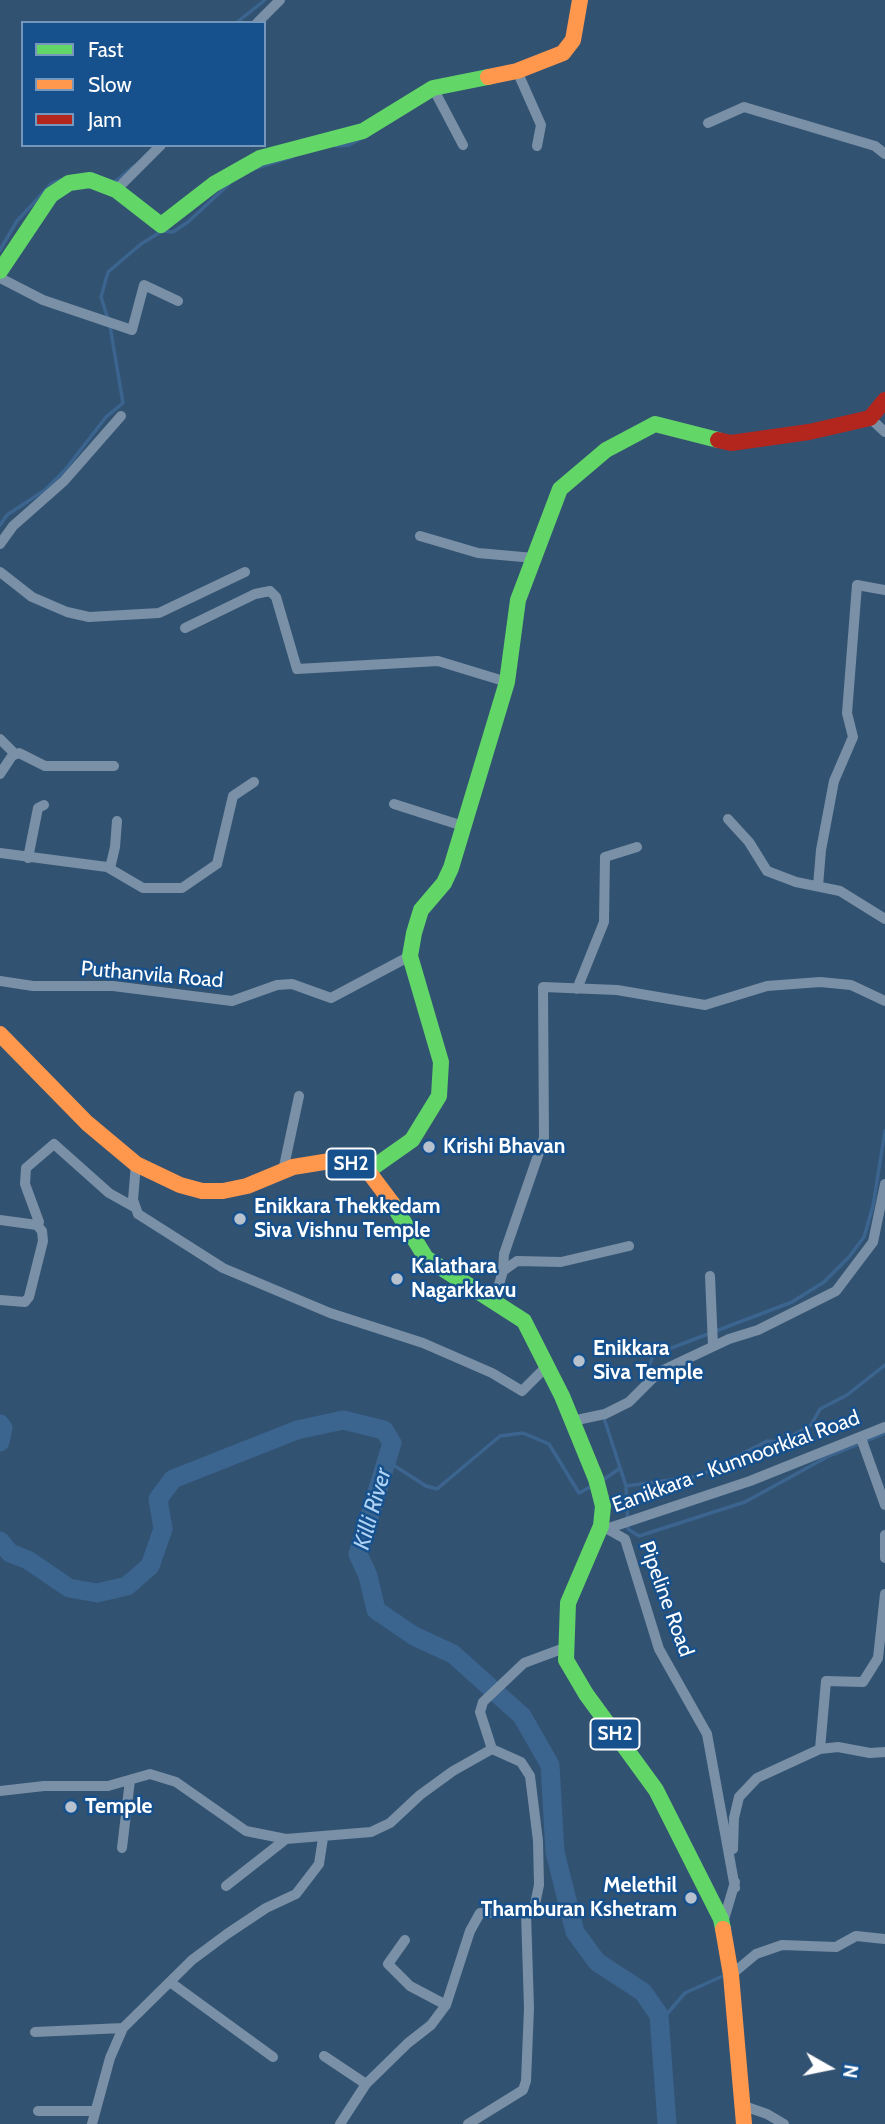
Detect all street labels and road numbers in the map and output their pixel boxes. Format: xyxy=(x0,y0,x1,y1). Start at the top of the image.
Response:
street label: Puthanvila Road xyxy=(80,956,224,994)
road number: SH2 xyxy=(326,1148,376,1180)
street label: Eanikkara - Kunnoorkkal Road xyxy=(609,1405,863,1519)
street label: Pipeline Road xyxy=(633,1538,699,1660)
road number: SH2 xyxy=(590,1718,640,1750)

